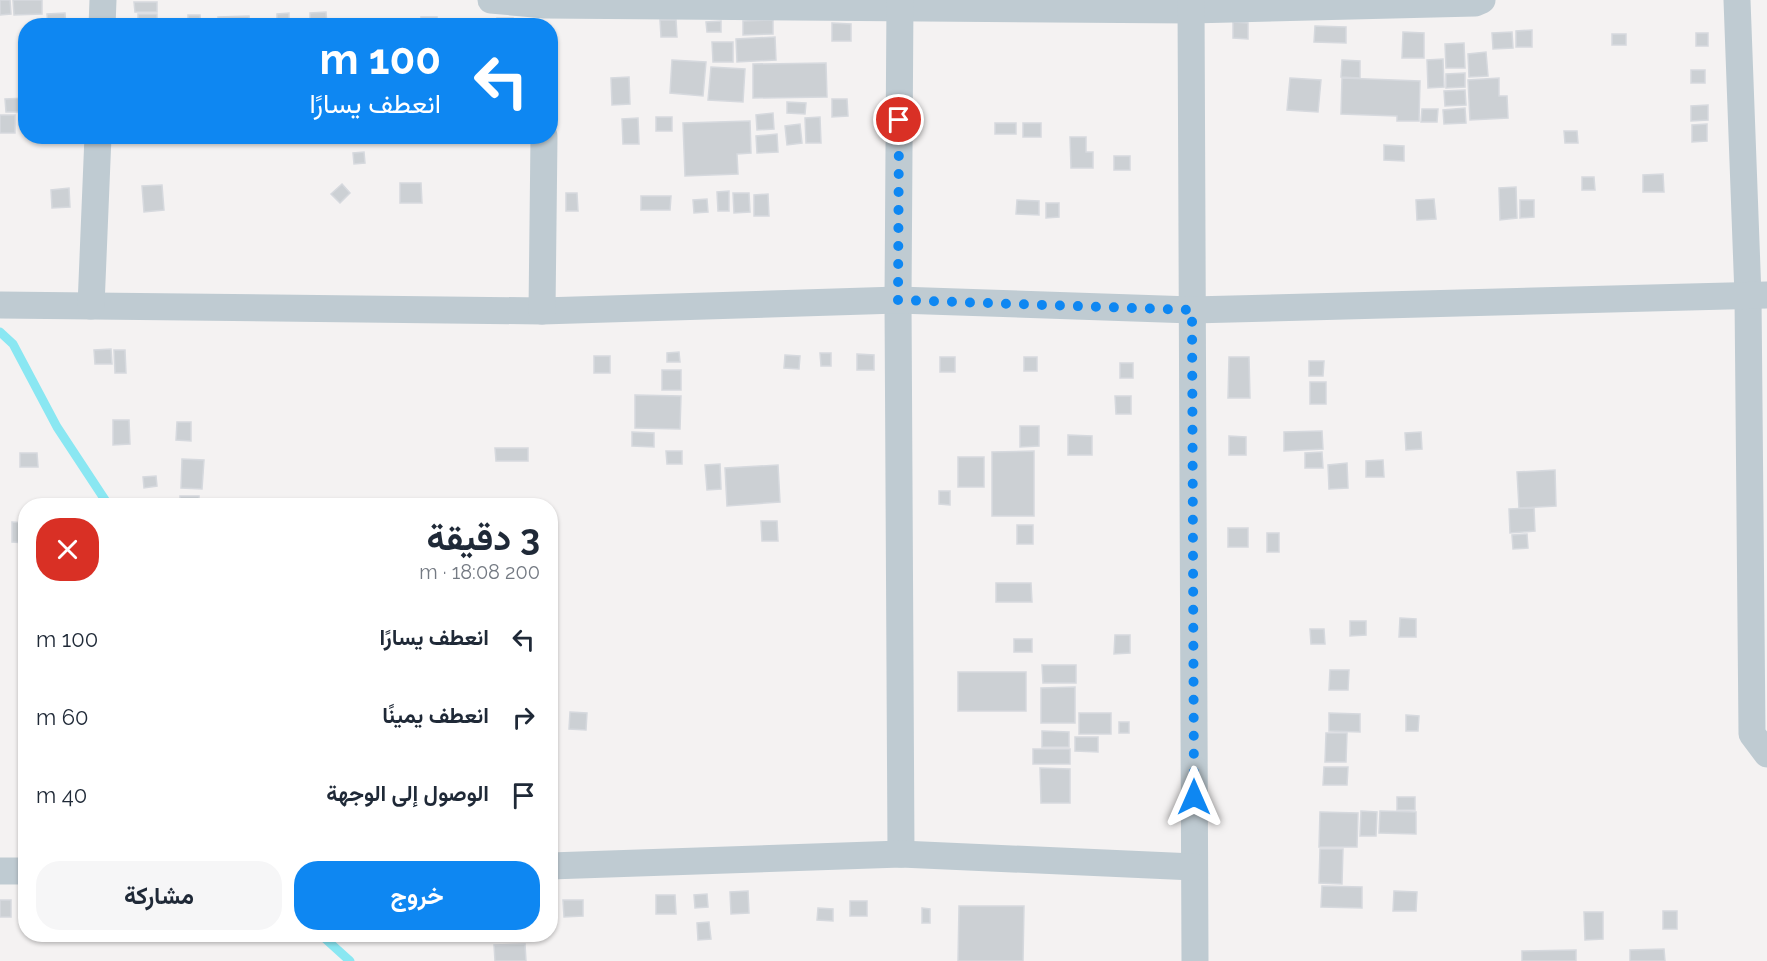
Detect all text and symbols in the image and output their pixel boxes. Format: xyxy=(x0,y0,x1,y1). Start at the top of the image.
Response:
text: 100 m xyxy=(319,35,441,84)
icon: left xyxy=(462,42,540,120)
text: انعطف يسارًا xyxy=(309,88,441,119)
pin xyxy=(873,94,924,145)
icon: arrive xyxy=(882,103,915,136)
text: 3 دقيقة xyxy=(426,516,540,558)
button: close xyxy=(36,518,99,581)
text: 200 m · 18:08 xyxy=(419,560,540,584)
icon: left xyxy=(507,623,540,656)
text: انعطف يسارًا xyxy=(380,624,489,650)
text: 100 m xyxy=(36,626,98,652)
icon: right xyxy=(507,701,540,734)
text: انعطف يمينًا xyxy=(382,702,489,728)
text: 60 m xyxy=(36,704,89,730)
position arrow xyxy=(1162,765,1226,829)
icon: arrive xyxy=(507,779,540,812)
text: الوصول إلى الوجهة xyxy=(326,780,489,806)
text: 40 m xyxy=(36,782,87,808)
button: مشاركة xyxy=(36,861,282,930)
button: خروج xyxy=(294,861,540,930)

